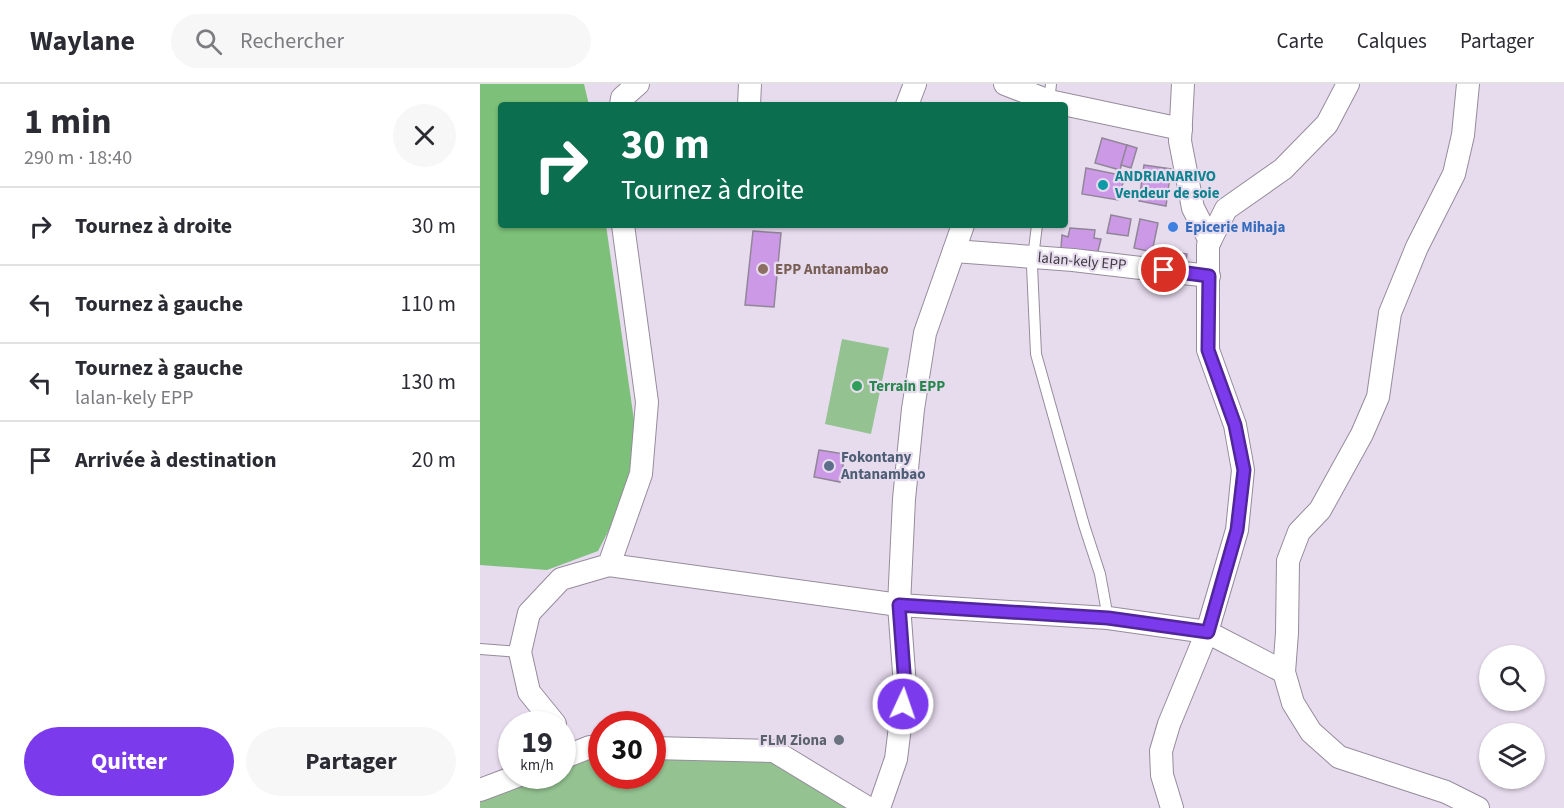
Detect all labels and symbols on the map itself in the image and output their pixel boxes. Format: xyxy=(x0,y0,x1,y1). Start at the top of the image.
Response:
place label: ANDRIANARIVO Vendeur de soie xyxy=(1114,166,1220,204)
marker: ANDRIANARIVO Vendeur de soie xyxy=(1096,178,1110,192)
place label: Epicerie Mihaja xyxy=(1185,217,1285,238)
marker: Epicerie Mihaja xyxy=(1166,220,1180,234)
pin xyxy=(1138,244,1189,295)
street label: lalan-kely EPP xyxy=(1037,247,1127,276)
place label: EPP Antanambao xyxy=(775,259,889,280)
marker: EPP Antanambao xyxy=(756,262,770,276)
place label: Terrain EPP xyxy=(869,376,945,397)
marker: Terrain EPP xyxy=(850,379,864,393)
place label: Fokontany Antanambao xyxy=(840,447,926,485)
marker: Fokontany Antanambao xyxy=(822,459,836,473)
position arrow xyxy=(871,672,935,736)
speed limit sign: 30 xyxy=(588,711,666,789)
place label: FLM Ziona xyxy=(760,730,827,751)
marker: FLM Ziona xyxy=(832,733,846,747)

